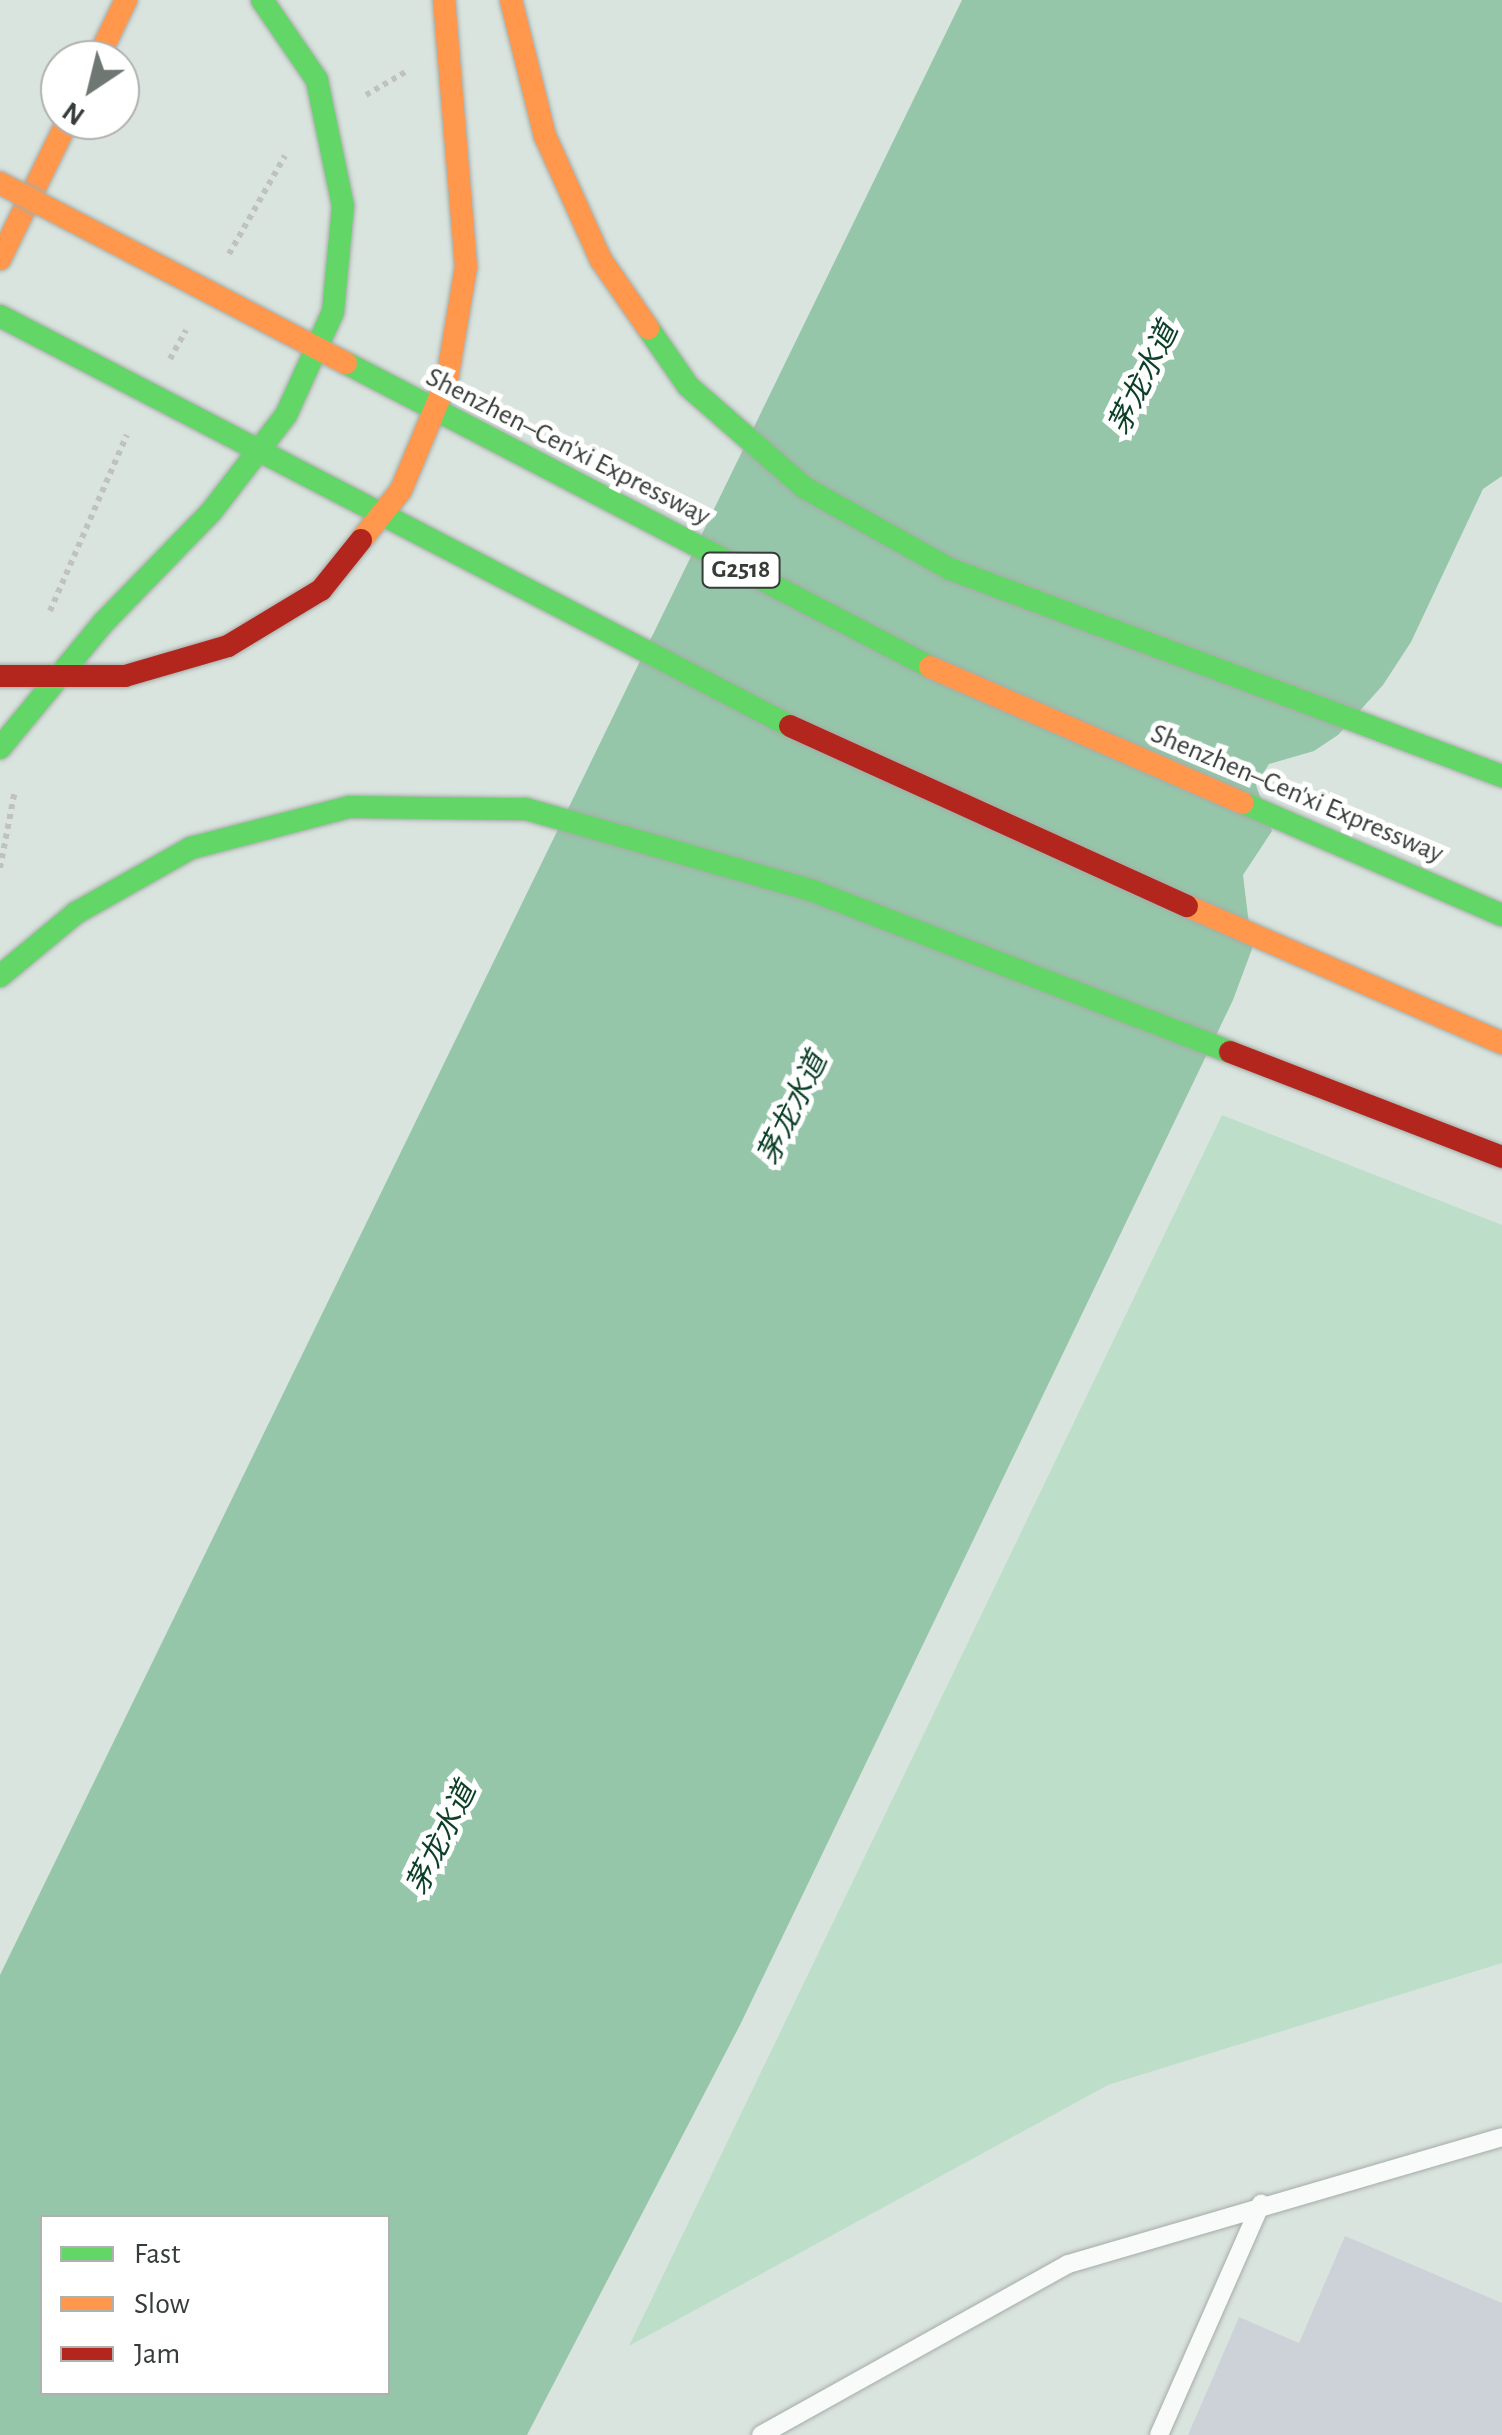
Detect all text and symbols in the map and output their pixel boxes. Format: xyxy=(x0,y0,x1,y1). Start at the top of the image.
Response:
north arrow xyxy=(40,40,140,140)
text: N xyxy=(58,96,90,130)
water label: 茅龙水道 xyxy=(1102,317,1186,441)
street label: Shenzhen–Cen'xi Expressway xyxy=(420,361,716,533)
road number: G2518 xyxy=(701,550,781,590)
street label: Shenzhen–Cen'xi Expressway xyxy=(1146,717,1448,871)
water label: 茅龙水道 xyxy=(751,1047,835,1171)
water label: 茅龙水道 xyxy=(400,1777,484,1901)
legend xyxy=(40,2215,390,2395)
text: Fast xyxy=(134,2239,181,2269)
text: Slow xyxy=(134,2289,190,2319)
text: Jam xyxy=(134,2339,180,2369)

